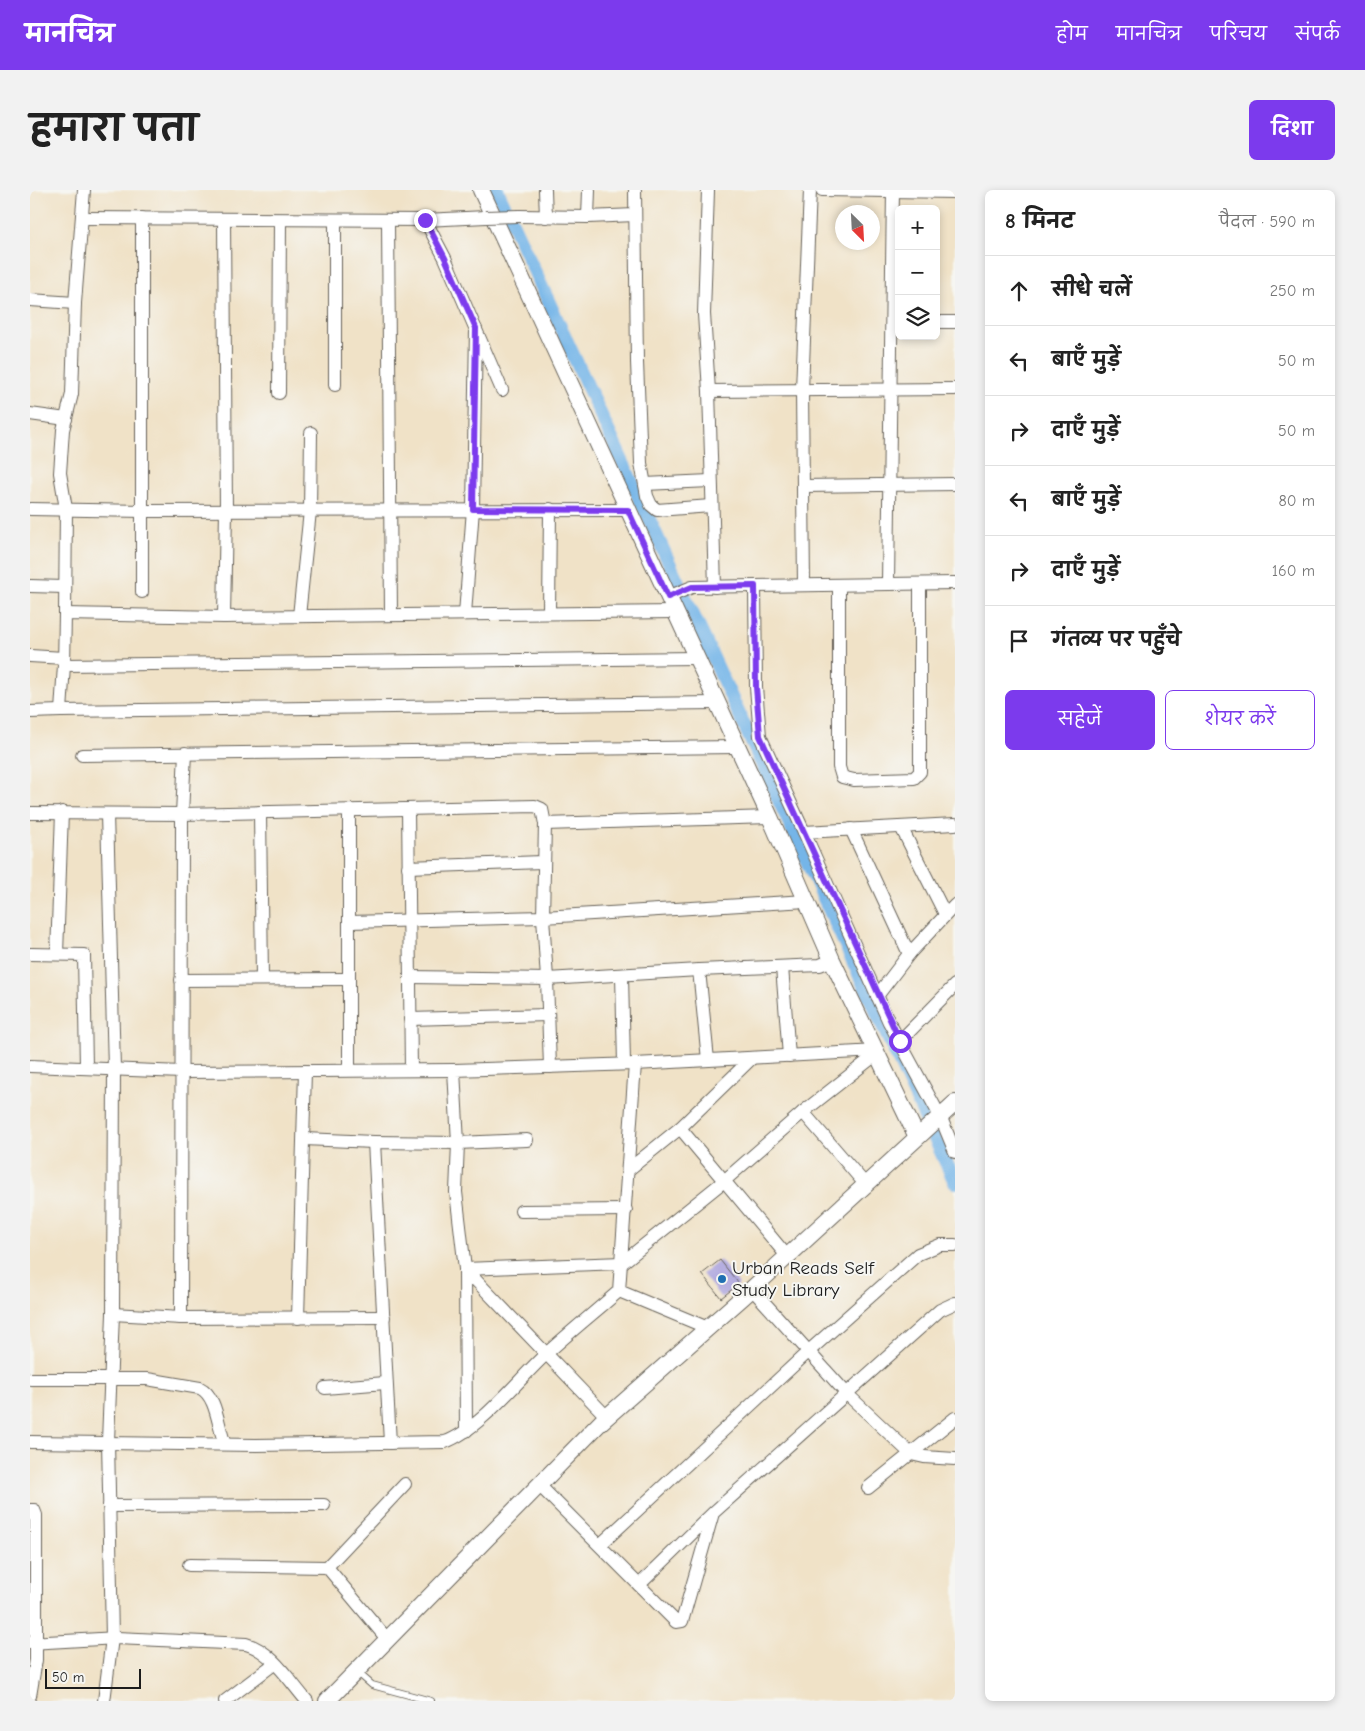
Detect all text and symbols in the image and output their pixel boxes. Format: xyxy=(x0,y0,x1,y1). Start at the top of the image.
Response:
text: मानचित्र xyxy=(25,20,114,48)
text: होम xyxy=(1056,24,1088,45)
text: मानचित्र xyxy=(1116,24,1182,45)
text: परिचय xyxy=(1210,24,1267,45)
text: संपर्क xyxy=(1295,24,1340,45)
button: दिशा xyxy=(1249,100,1335,160)
text: हमारा पता xyxy=(30,108,198,149)
north arrow xyxy=(835,205,880,250)
map controls xyxy=(895,205,940,340)
button: + xyxy=(895,205,940,250)
route end xyxy=(414,209,437,232)
text: 8 मिनट xyxy=(1005,209,1074,233)
text: पैदल · 590 m xyxy=(1219,213,1315,231)
button: − xyxy=(895,250,940,295)
icon: ahead xyxy=(1005,277,1033,305)
text: सीधे चलें xyxy=(1052,279,1132,301)
text: 250 m xyxy=(1270,282,1315,300)
button: layers xyxy=(895,295,940,340)
icon: left xyxy=(1005,347,1033,375)
text: बाएँ मुड़ें xyxy=(1052,349,1121,371)
text: 50 m xyxy=(1278,352,1315,370)
icon: right xyxy=(1005,417,1033,445)
text: दाएँ मुड़ें xyxy=(1052,419,1120,441)
text: 50 m xyxy=(1278,422,1315,440)
icon: left xyxy=(1005,487,1033,515)
text: बाएँ मुड़ें xyxy=(1052,489,1121,511)
text: 80 m xyxy=(1278,492,1315,510)
icon: right xyxy=(1005,557,1033,585)
text: दाएँ मुड़ें xyxy=(1052,559,1120,581)
text: 160 m xyxy=(1272,562,1315,580)
icon: arrive xyxy=(1005,627,1033,655)
text: गंतव्य पर पहुँचे xyxy=(1052,629,1181,651)
button: सहेजें xyxy=(1005,690,1155,750)
button: शेयर करें xyxy=(1165,690,1315,750)
route start xyxy=(889,1030,912,1053)
place label: Urban Reads Self Study Library xyxy=(732,1257,875,1301)
marker: Urban Reads Self Study Library xyxy=(716,1273,728,1285)
scale bar xyxy=(45,1666,141,1689)
text: 50 m xyxy=(52,1669,84,1686)

